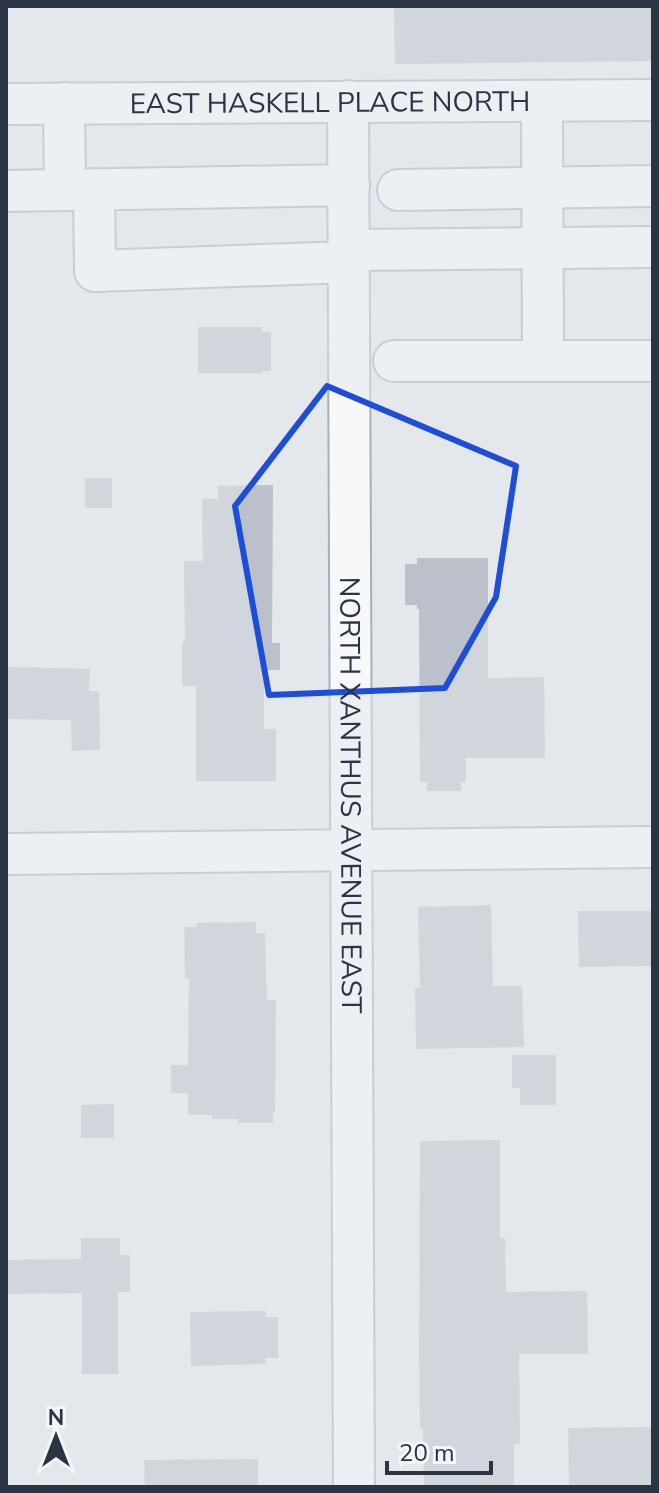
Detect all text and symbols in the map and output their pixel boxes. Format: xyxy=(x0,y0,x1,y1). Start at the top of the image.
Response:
street label: EAST HASKELL PLACE NORTH xyxy=(130,83,530,123)
street label: NORTH XANTHUS AVENUE EAST xyxy=(330,577,370,1014)
north arrow xyxy=(16,1397,96,1477)
text: N xyxy=(48,1403,64,1433)
scale bar xyxy=(387,1425,491,1475)
text: 20 m xyxy=(399,1437,455,1469)

